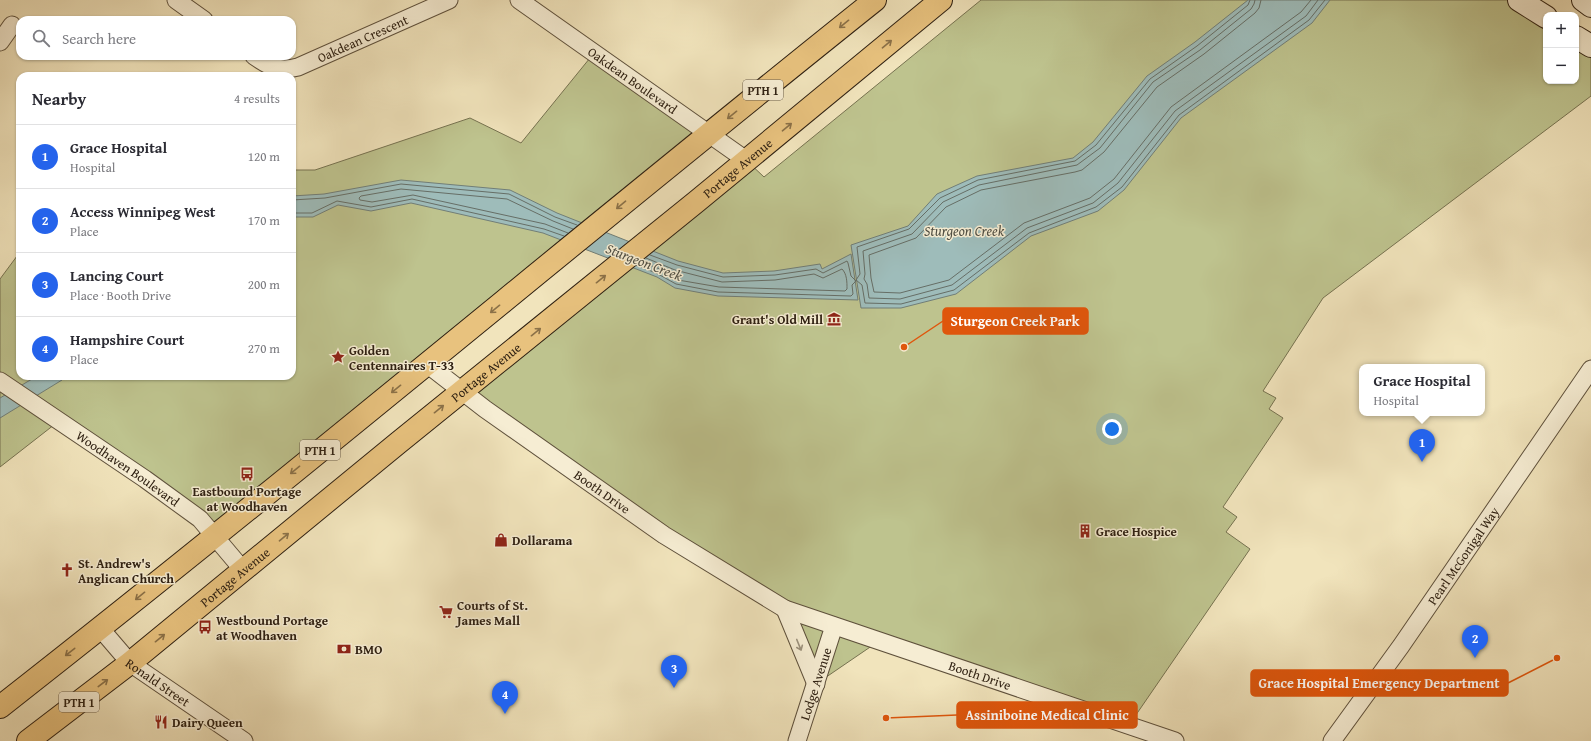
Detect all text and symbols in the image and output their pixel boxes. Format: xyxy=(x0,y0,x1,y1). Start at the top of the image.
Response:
street label: Oakdean Crescent xyxy=(314,10,411,67)
map controls xyxy=(1543,12,1579,84)
button: + xyxy=(1543,12,1579,48)
search box xyxy=(16,16,296,60)
one-way arrow xyxy=(839,20,850,29)
icon: search xyxy=(30,27,52,49)
text: Search here xyxy=(62,28,136,49)
one-way arrow xyxy=(882,39,893,48)
street label: Oakdean Boulevard xyxy=(584,42,681,118)
button: − xyxy=(1543,48,1579,84)
road number: PTH 1 xyxy=(743,80,783,100)
text: Nearby xyxy=(32,86,86,111)
text: 4 results xyxy=(234,89,280,108)
one-way arrow xyxy=(727,110,738,119)
one-way arrow xyxy=(782,122,792,131)
street label: Portage Avenue xyxy=(698,133,776,202)
text: Grace Hospital xyxy=(70,137,167,158)
text: 1 xyxy=(42,147,48,166)
text: 120 m xyxy=(248,147,280,166)
text: Hospital xyxy=(70,158,115,177)
one-way arrow xyxy=(615,200,626,209)
text: Access Winnipeg West xyxy=(70,201,216,222)
text: 2 xyxy=(42,211,48,230)
text: 170 m xyxy=(248,211,280,230)
water label: Sturgeon Creek xyxy=(924,221,1005,241)
text: Place xyxy=(70,222,99,241)
water label: Sturgeon Creek xyxy=(603,238,686,286)
text: Lancing Court xyxy=(70,265,164,286)
text: 3 xyxy=(42,275,48,294)
text: 200 m xyxy=(248,275,280,294)
one-way arrow xyxy=(595,275,606,284)
text: Place · Booth Drive xyxy=(70,286,171,305)
one-way arrow xyxy=(490,304,501,313)
callout: Sturgeon Creek Park xyxy=(943,308,1088,334)
place label: Grant's Old Mill xyxy=(732,310,823,329)
museum icon: Grant's Old Mill xyxy=(826,311,842,327)
text: Sturgeon Creek Park xyxy=(951,311,1080,331)
one-way arrow xyxy=(531,327,541,336)
text: Hampshire Court xyxy=(70,329,184,350)
street label: Portage Avenue xyxy=(447,338,525,406)
text: 4 xyxy=(42,339,48,358)
text: 270 m xyxy=(248,339,280,358)
place label: Golden Centennaires T-33 xyxy=(349,341,454,375)
place icon: Golden Centennaires T-33 xyxy=(330,349,346,365)
text: Place xyxy=(70,350,99,369)
popup xyxy=(1359,364,1485,416)
text: Grace Hospital xyxy=(1373,370,1471,391)
one-way arrow xyxy=(391,384,402,393)
text: Hospital xyxy=(1373,391,1419,410)
one-way arrow xyxy=(434,405,445,414)
your location xyxy=(1102,419,1122,439)
street label: Woodhaven Boulevard xyxy=(73,426,184,511)
pin: 1 xyxy=(1409,429,1435,462)
road number: PTH 1 xyxy=(300,440,340,460)
street label: Booth Drive xyxy=(571,465,634,518)
bus stop icon: Eastbound Portage at Woodhaven xyxy=(239,466,255,482)
one-way arrow xyxy=(290,466,301,475)
place label: Eastbound Portage at Woodhaven xyxy=(193,482,301,516)
street label: Pearl McGonigal Way xyxy=(1423,502,1504,609)
place label: Grace Hospice xyxy=(1096,522,1177,541)
building icon: Grace Hospice xyxy=(1077,523,1093,539)
place label: Dollarama xyxy=(512,531,573,550)
one-way arrow xyxy=(278,532,289,541)
shop icon: Dollarama xyxy=(493,532,509,548)
street label: Portage Avenue xyxy=(196,543,274,611)
place label: St. Andrew's Anglican Church xyxy=(78,554,174,588)
church icon: St. Andrew's Anglican Church xyxy=(59,562,75,578)
one-way arrow xyxy=(134,592,145,601)
place label: Courts of St. James Mall xyxy=(455,596,528,630)
supermarket icon: Courts of St. James Mall xyxy=(438,604,454,620)
place label: Westbound Portage at Woodhaven xyxy=(216,611,328,645)
bus stop icon: Westbound Portage at Woodhaven xyxy=(197,619,213,635)
pin: 2 xyxy=(1462,625,1488,658)
one-way arrow xyxy=(154,634,165,643)
one-way arrow xyxy=(796,639,804,651)
place label: BMO xyxy=(355,640,382,659)
bank icon: BMO xyxy=(336,641,352,657)
street label: Lodge Avenue xyxy=(795,645,836,723)
one-way arrow xyxy=(64,648,75,656)
street label: Ronald Street xyxy=(122,653,194,711)
pin: 3 xyxy=(661,655,687,688)
street label: Booth Drive xyxy=(946,656,1014,694)
callout: Grace Hospital Emergency Department xyxy=(1251,670,1508,696)
text: Grace Hospital Emergency Department xyxy=(1258,673,1500,693)
one-way arrow xyxy=(98,679,109,688)
pin: 4 xyxy=(492,681,518,714)
road number: PTH 1 xyxy=(59,692,99,712)
callout: Assiniboine Medical Clinic xyxy=(957,702,1137,728)
text: Assiniboine Medical Clinic xyxy=(965,705,1129,725)
place label: Dairy Queen xyxy=(172,713,243,732)
restaurant icon: Dairy Queen xyxy=(153,714,169,730)

